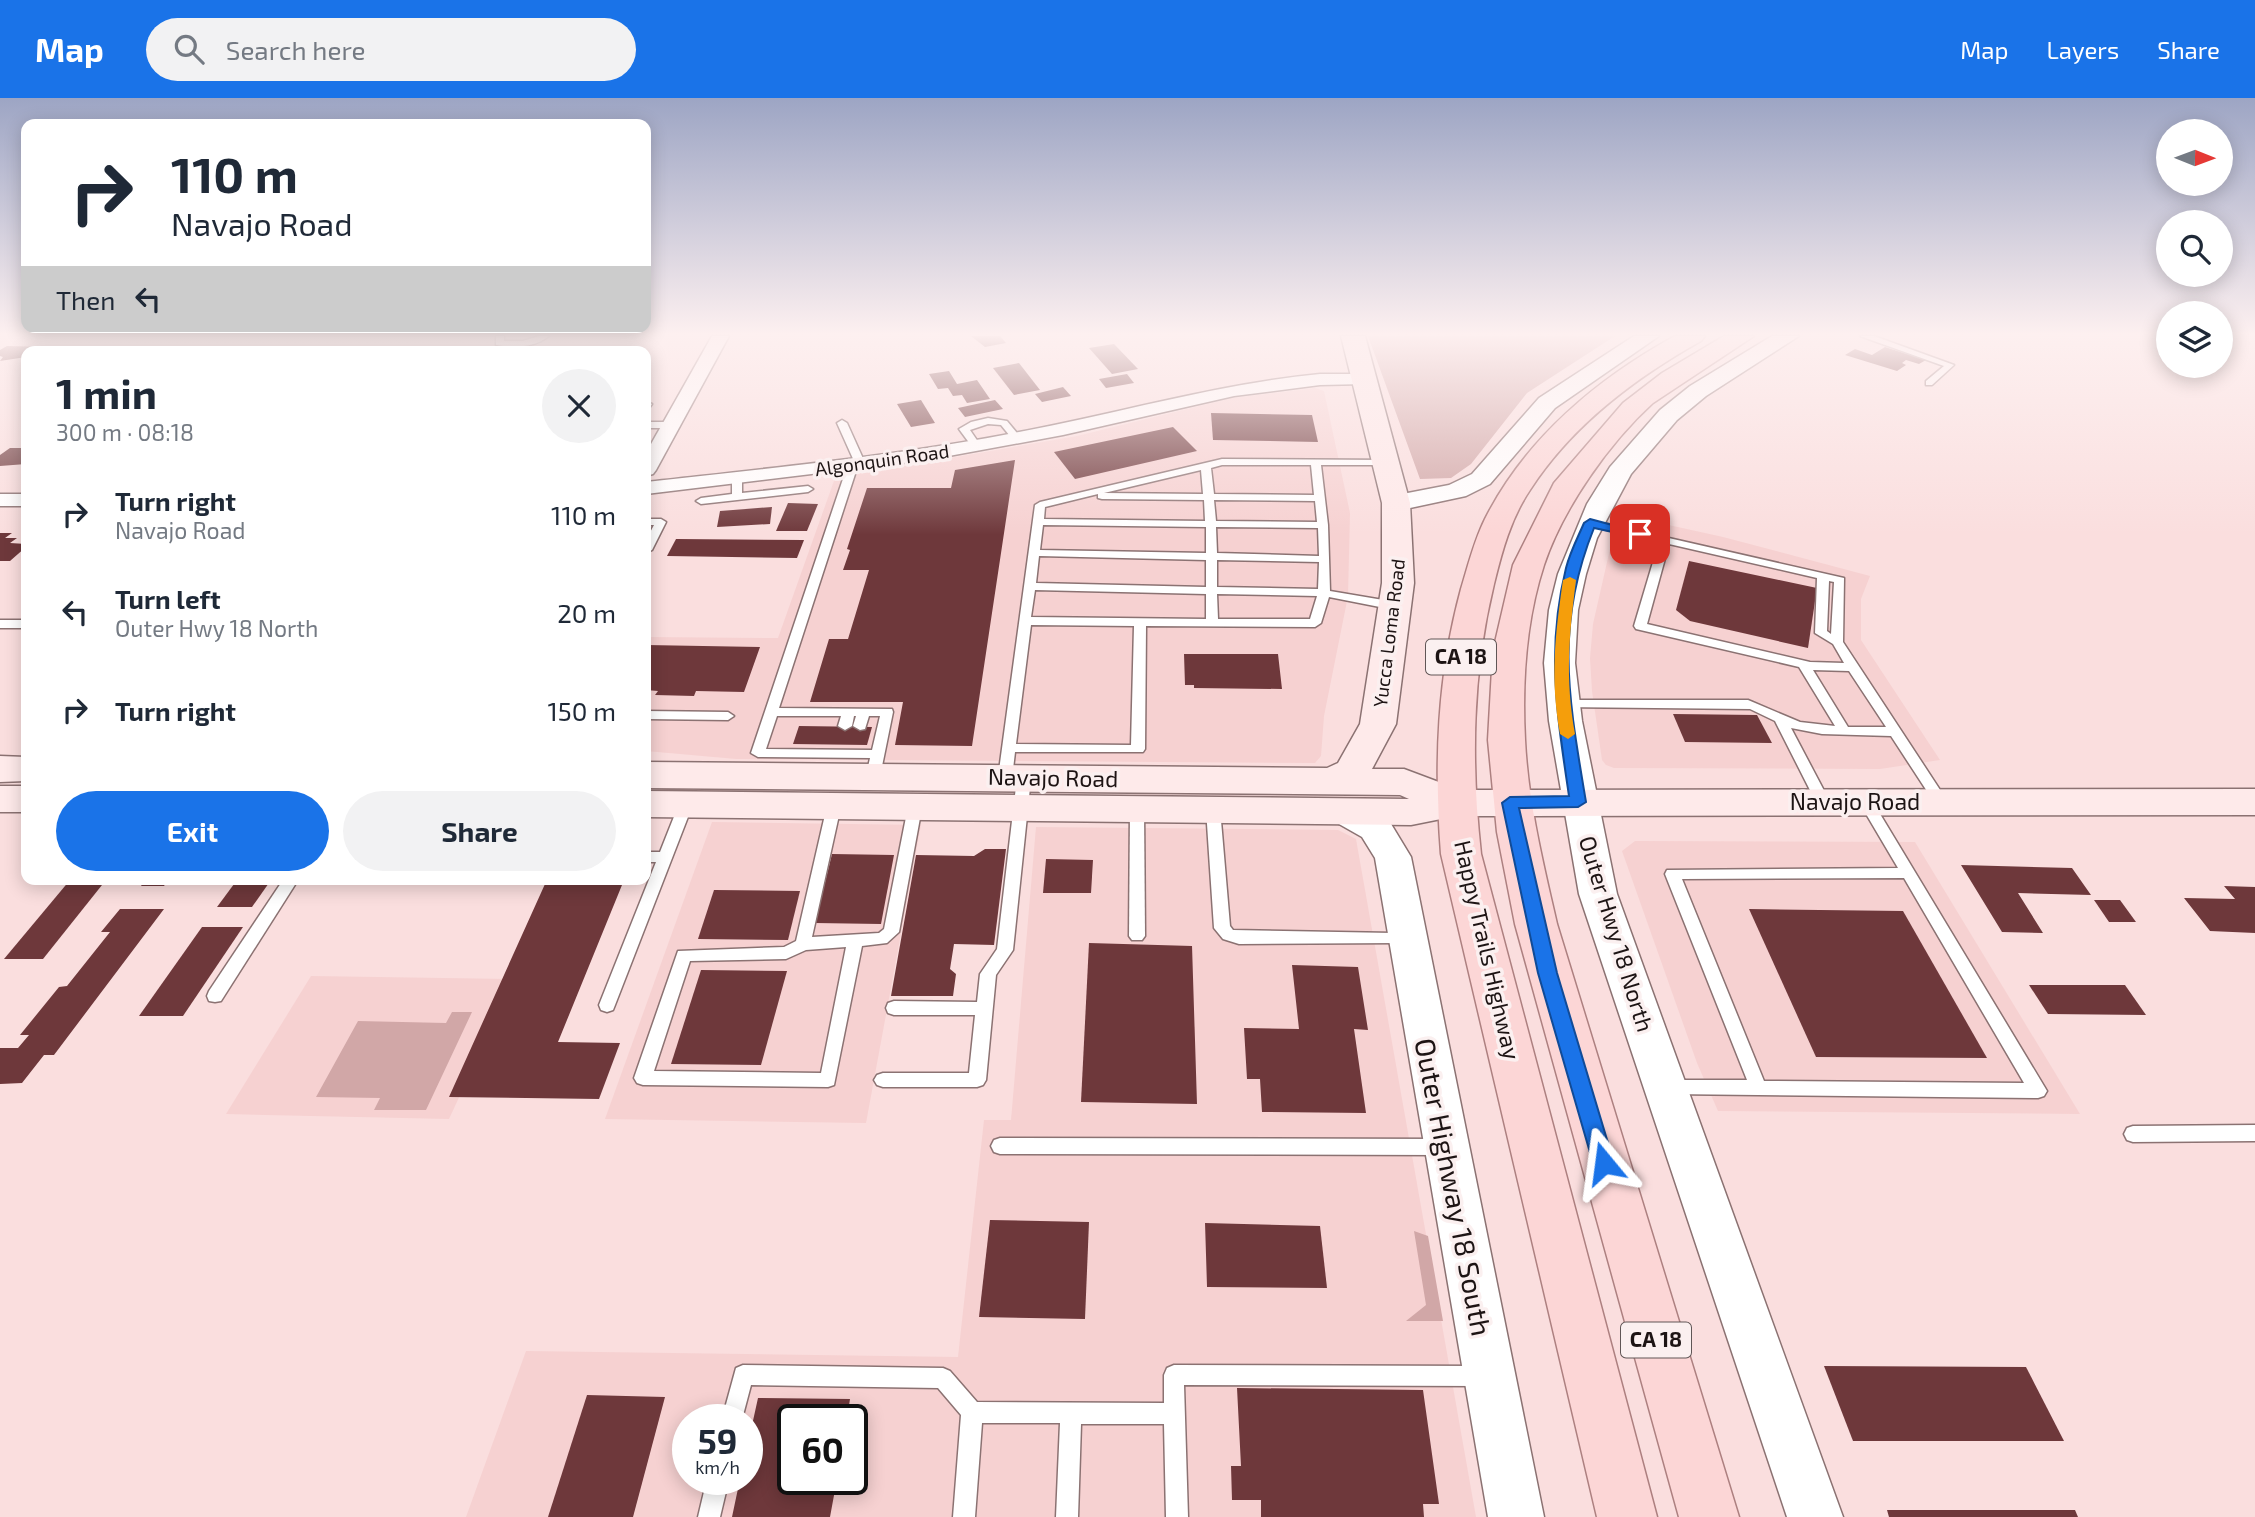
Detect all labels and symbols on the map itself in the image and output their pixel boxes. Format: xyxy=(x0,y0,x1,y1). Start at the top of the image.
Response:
north arrow xyxy=(2156,119,2233,196)
street label: Algonquin Road xyxy=(813,439,950,480)
pin xyxy=(1610,504,1670,564)
street label: Yucca Loma Road xyxy=(1368,557,1409,708)
road number: CA 18 xyxy=(1426,640,1496,674)
street label: Navajo Road xyxy=(988,762,1118,792)
street label: Navajo Road xyxy=(1790,787,1920,815)
street label: Outer Hwy 18 North xyxy=(1574,832,1660,1035)
street label: Happy Trails Highway xyxy=(1449,837,1527,1062)
street label: Outer Highway 18 South xyxy=(1408,1035,1500,1339)
position arrow xyxy=(1567,1126,1641,1200)
road number: CA 18 xyxy=(1621,1322,1691,1358)
speed limit sign: 60 xyxy=(777,1404,868,1495)

